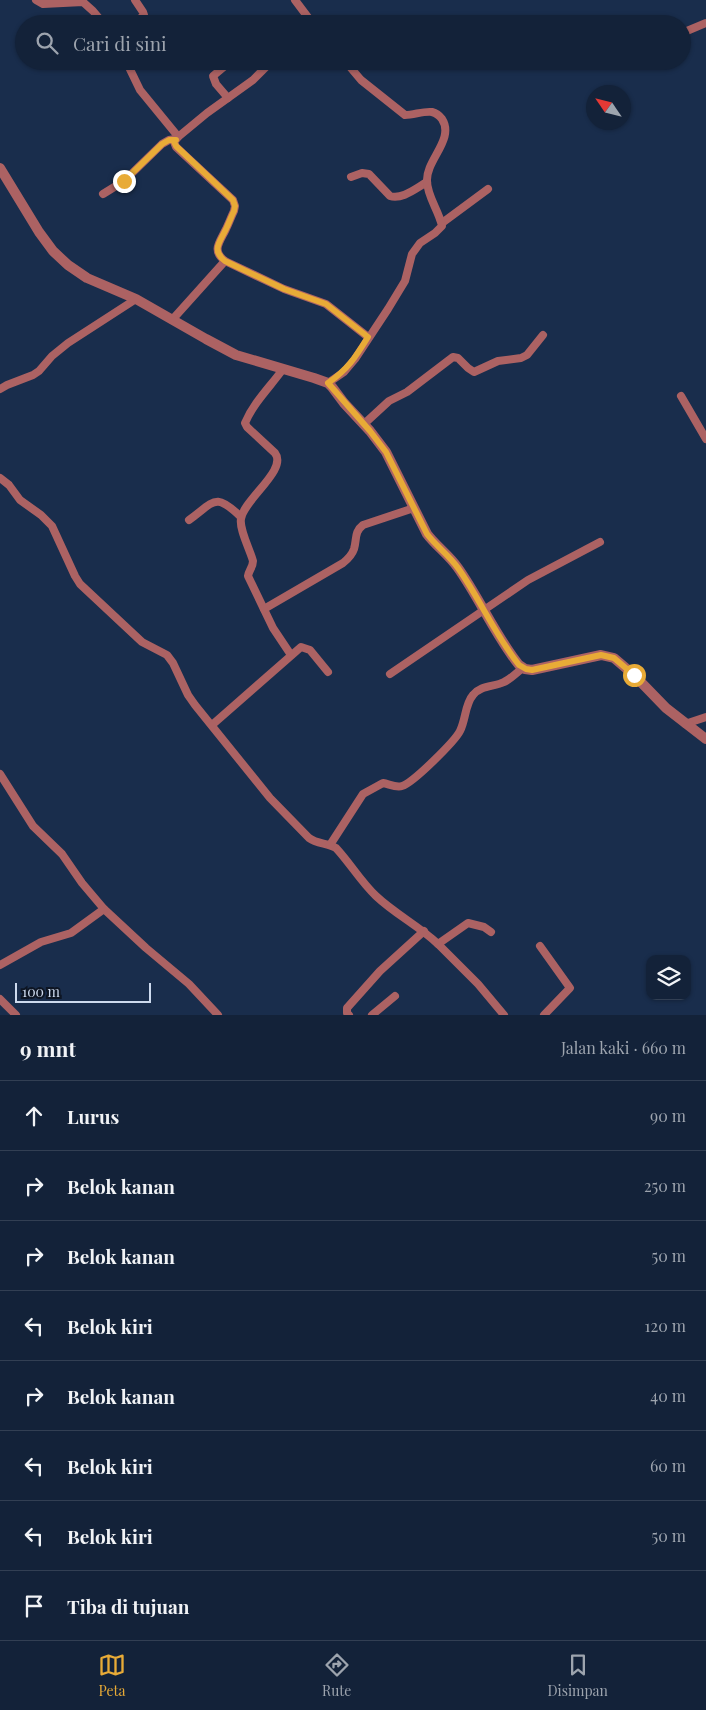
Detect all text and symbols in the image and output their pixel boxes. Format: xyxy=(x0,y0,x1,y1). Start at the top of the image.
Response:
search box xyxy=(15,15,691,70)
icon: search xyxy=(33,29,61,57)
text: Cari di sini xyxy=(73,30,167,56)
north arrow xyxy=(586,85,631,130)
route end xyxy=(113,170,136,193)
route start xyxy=(623,664,646,687)
map controls xyxy=(646,955,691,1000)
button: layers xyxy=(646,955,691,1000)
scale bar xyxy=(15,980,151,1003)
text: 100 m xyxy=(22,982,60,1001)
text: 9 mnt xyxy=(20,1034,76,1062)
text: Jalan kaki · 660 m xyxy=(561,1037,686,1058)
icon: ahead xyxy=(20,1102,48,1130)
text: Lurus xyxy=(67,1103,119,1129)
text: 90 m xyxy=(650,1105,686,1126)
icon: right xyxy=(20,1172,48,1200)
text: Belok kanan xyxy=(67,1173,175,1199)
text: 250 m xyxy=(644,1175,686,1196)
icon: right xyxy=(20,1242,48,1270)
text: Belok kanan xyxy=(67,1243,175,1269)
text: 50 m xyxy=(652,1245,686,1266)
icon: left xyxy=(20,1312,48,1340)
text: Belok kiri xyxy=(67,1313,153,1339)
text: 120 m xyxy=(645,1315,686,1336)
icon: right xyxy=(20,1382,48,1410)
text: Belok kanan xyxy=(67,1383,175,1409)
text: 40 m xyxy=(650,1385,686,1406)
icon: left xyxy=(20,1452,48,1480)
text: Belok kiri xyxy=(67,1453,153,1479)
text: 60 m xyxy=(650,1455,686,1476)
icon: left xyxy=(20,1522,48,1550)
text: Belok kiri xyxy=(67,1523,153,1549)
text: 50 m xyxy=(652,1525,686,1546)
icon: arrive xyxy=(20,1592,48,1620)
text: Tiba di tujuan xyxy=(67,1593,189,1619)
tab: Peta xyxy=(98,1651,126,1700)
tab: Rute xyxy=(322,1651,351,1700)
tab: Disimpan xyxy=(547,1651,608,1700)

